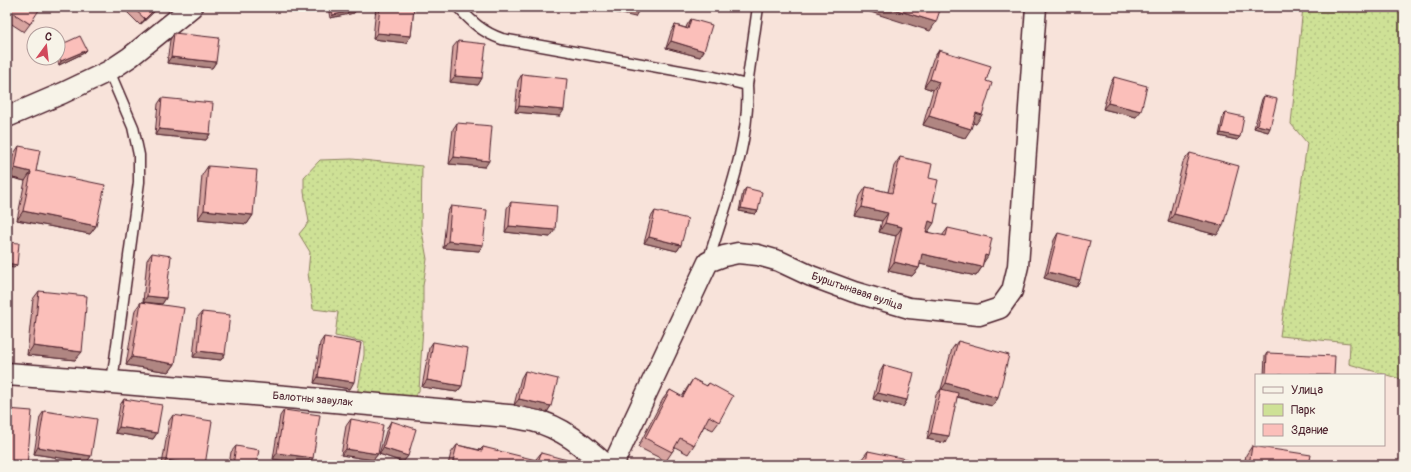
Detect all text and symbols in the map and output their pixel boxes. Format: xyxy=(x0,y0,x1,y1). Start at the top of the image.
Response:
north arrow xyxy=(26,26,66,66)
text: С xyxy=(43,30,54,44)
street label: Бурштынавая вуліца xyxy=(810,269,904,313)
legend xyxy=(1255,374,1385,446)
text: Улица xyxy=(1291,383,1323,398)
street label: Балотны завулак xyxy=(272,389,354,409)
text: Парк xyxy=(1291,403,1316,418)
text: Здание xyxy=(1291,423,1328,438)

